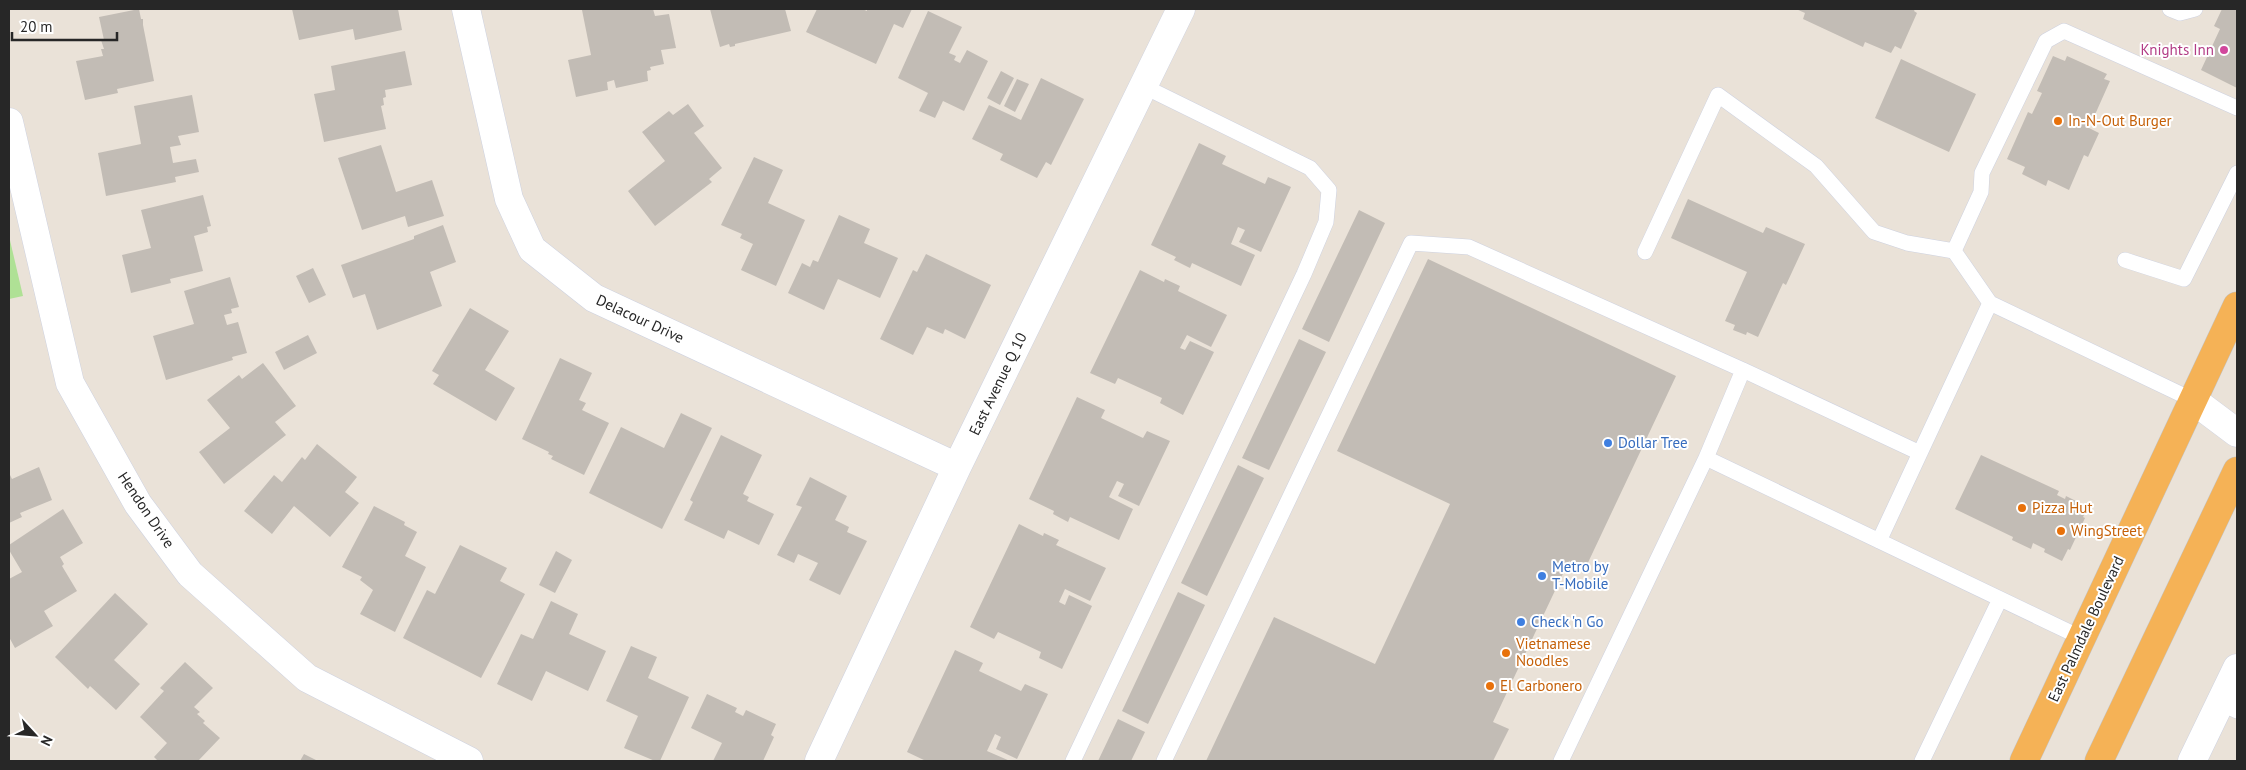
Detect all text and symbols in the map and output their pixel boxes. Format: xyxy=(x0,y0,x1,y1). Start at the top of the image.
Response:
scale bar xyxy=(12,10,118,42)
text: 20 m xyxy=(20,17,53,36)
place label: Knights Inn xyxy=(2141,40,2214,59)
marker: Knights Inn xyxy=(2218,44,2230,56)
place label: In-N-Out Burger xyxy=(2068,111,2172,130)
marker: In-N-Out Burger xyxy=(2052,115,2064,127)
street label: Delacour Drive xyxy=(593,290,687,347)
street label: East Avenue Q 10 xyxy=(964,329,1031,438)
place label: Dollar Tree xyxy=(1618,433,1688,452)
marker: Dollar Tree xyxy=(1602,437,1614,449)
street label: Hendon Drive xyxy=(114,468,179,551)
place label: Pizza Hut xyxy=(2032,498,2093,517)
marker: Pizza Hut xyxy=(2016,502,2028,514)
place label: WingStreet xyxy=(2071,521,2142,540)
marker: WingStreet xyxy=(2055,525,2067,537)
street label: East Palmdale Boulevard xyxy=(2043,553,2128,705)
place label: Metro by T-Mobile xyxy=(1552,557,1609,593)
marker: Metro by T-Mobile xyxy=(1536,570,1548,582)
place label: Check 'n Go xyxy=(1531,612,1603,631)
marker: Check 'n Go xyxy=(1515,616,1527,628)
place label: Vietnamese Noodles xyxy=(1515,634,1591,670)
marker: Vietnamese Noodles xyxy=(1500,647,1512,659)
place label: El Carbonero xyxy=(1500,676,1582,695)
marker: El Carbonero xyxy=(1484,680,1496,692)
north arrow xyxy=(10,710,60,760)
text: N xyxy=(37,733,57,749)

